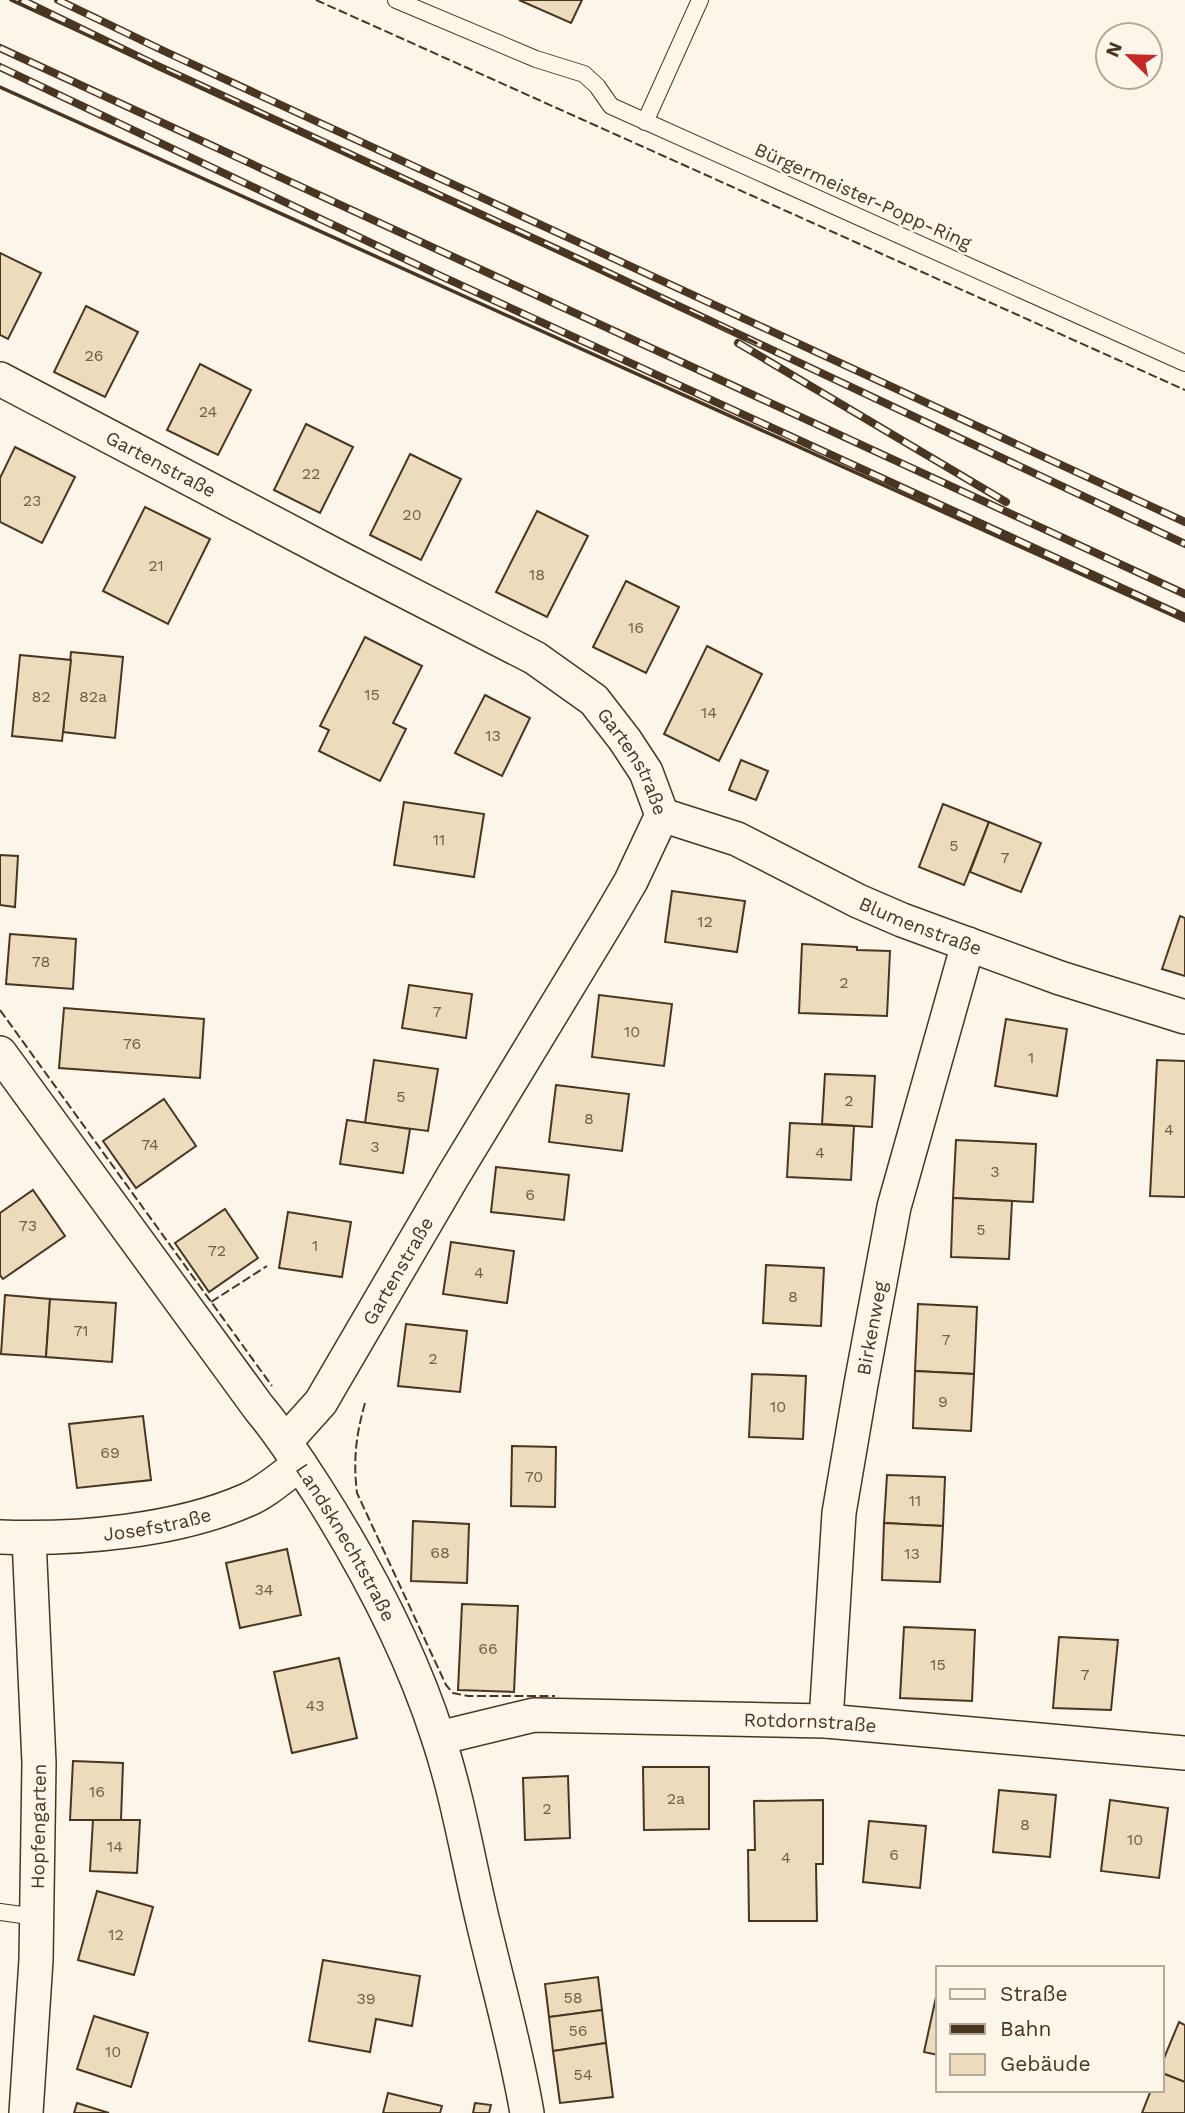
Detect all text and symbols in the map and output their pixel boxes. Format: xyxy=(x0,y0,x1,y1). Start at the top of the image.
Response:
north arrow xyxy=(1094,21,1164,91)
text: N xyxy=(1100,39,1127,61)
street label: Bürgermeister-Popp-Ring xyxy=(751,138,976,255)
house number: 26 xyxy=(84,346,104,365)
house number: 24 xyxy=(199,402,218,421)
street label: Gartenstraße xyxy=(102,425,220,502)
house number: 22 xyxy=(302,464,320,483)
house number: 23 xyxy=(23,491,41,510)
house number: 20 xyxy=(402,505,422,524)
house number: 21 xyxy=(148,556,164,575)
house number: 18 xyxy=(529,565,545,584)
house number: 16 xyxy=(628,618,644,637)
house number: 15 xyxy=(364,685,380,704)
house number: 82 xyxy=(31,687,51,706)
house number: 82a xyxy=(79,687,107,706)
street label: Gartenstraße xyxy=(593,703,672,818)
house number: 14 xyxy=(701,703,717,722)
house number: 13 xyxy=(485,726,501,745)
house number: 11 xyxy=(433,830,445,849)
house number: 5 xyxy=(949,836,959,855)
house number: 7 xyxy=(1001,848,1010,867)
street label: Blumenstraße xyxy=(856,891,985,960)
house number: 12 xyxy=(697,912,713,931)
house number: 78 xyxy=(32,952,50,971)
house number: 2 xyxy=(839,973,849,992)
house number: 7 xyxy=(433,1002,442,1021)
house number: 10 xyxy=(624,1022,640,1041)
house number: 76 xyxy=(123,1034,141,1053)
house number: 1 xyxy=(1028,1048,1034,1067)
house number: 5 xyxy=(396,1087,406,1106)
house number: 2 xyxy=(844,1091,854,1110)
house number: 8 xyxy=(584,1109,594,1128)
house number: 4 xyxy=(1164,1120,1174,1139)
house number: 74 xyxy=(141,1135,159,1154)
house number: 3 xyxy=(370,1137,380,1156)
house number: 4 xyxy=(815,1143,825,1162)
house number: 3 xyxy=(990,1162,1000,1181)
house number: 6 xyxy=(525,1185,535,1204)
street label: Gartenstraße xyxy=(358,1213,438,1329)
house number: 73 xyxy=(19,1216,37,1235)
house number: 5 xyxy=(976,1220,986,1239)
house number: 1 xyxy=(312,1236,318,1255)
house number: 72 xyxy=(208,1241,226,1260)
house number: 4 xyxy=(474,1263,484,1282)
street label: Birkenweg xyxy=(851,1279,892,1377)
house number: 8 xyxy=(788,1287,798,1306)
house number: 71 xyxy=(73,1321,89,1340)
house number: 7 xyxy=(942,1330,951,1349)
house number: 2 xyxy=(428,1349,438,1368)
house number: 9 xyxy=(938,1392,948,1411)
house number: 10 xyxy=(770,1397,786,1416)
house number: 69 xyxy=(100,1443,120,1462)
street label: Landsknechtstraße xyxy=(291,1459,401,1625)
house number: 70 xyxy=(525,1467,543,1486)
house number: 11 xyxy=(909,1491,921,1510)
street label: Josefstraße xyxy=(102,1502,214,1545)
house number: 68 xyxy=(430,1543,450,1562)
house number: 13 xyxy=(904,1544,920,1563)
house number: 34 xyxy=(254,1580,274,1599)
house number: 66 xyxy=(478,1639,498,1658)
house number: 15 xyxy=(930,1655,946,1674)
house number: 7 xyxy=(1081,1665,1090,1684)
house number: 43 xyxy=(305,1696,325,1715)
street label: Rotdornstraße xyxy=(743,1708,878,1737)
street label: Hopfengarten xyxy=(26,1763,50,1889)
house number: 16 xyxy=(89,1782,105,1801)
house number: 2a xyxy=(667,1789,685,1808)
house number: 2 xyxy=(542,1799,552,1818)
house number: 8 xyxy=(1020,1815,1030,1834)
house number: 10 xyxy=(1127,1830,1143,1849)
house number: 14 xyxy=(107,1837,123,1856)
house number: 6 xyxy=(889,1845,899,1864)
house number: 4 xyxy=(781,1848,791,1867)
house number: 12 xyxy=(108,1925,124,1944)
legend xyxy=(936,1966,1164,2092)
text: Straße xyxy=(1000,1981,1068,2006)
house number: 58 xyxy=(563,1988,583,2007)
house number: 39 xyxy=(356,1989,376,2008)
text: Bahn xyxy=(1000,2016,1052,2041)
house number: 56 xyxy=(568,2021,588,2040)
house number: 10 xyxy=(105,2042,121,2061)
text: Gebäude xyxy=(1000,2051,1091,2076)
house number: 54 xyxy=(573,2065,593,2084)

